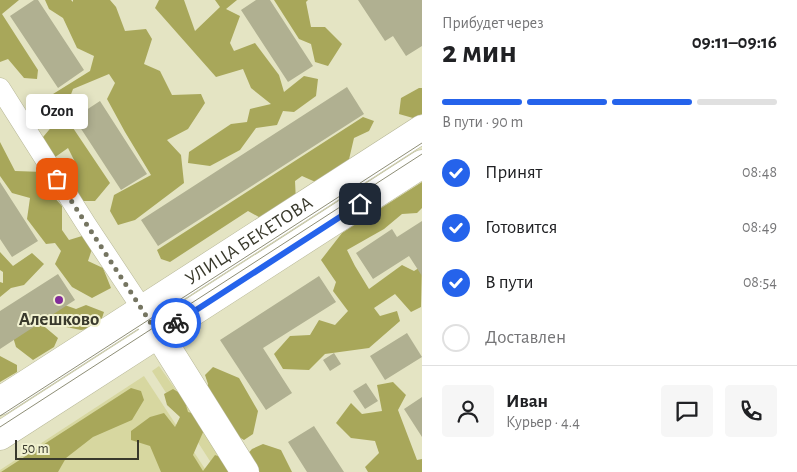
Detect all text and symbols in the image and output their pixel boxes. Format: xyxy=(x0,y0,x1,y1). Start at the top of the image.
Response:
text: Прибудет через xyxy=(442,15,544,31)
text: 09:11–09:16 xyxy=(692,33,777,52)
text: 2 мин xyxy=(442,36,517,68)
callout: Ozon xyxy=(26,94,88,129)
text: Ozon xyxy=(40,103,74,119)
text: В пути · 90 m xyxy=(442,114,523,130)
pin xyxy=(36,158,78,200)
icon: check xyxy=(442,159,470,187)
text: Принят xyxy=(485,163,542,182)
text: 08:48 xyxy=(742,164,777,180)
icon: bag xyxy=(43,165,71,193)
pin xyxy=(339,183,381,225)
icon: home xyxy=(346,190,374,218)
street label: УЛИЦА БЕКЕТОВА xyxy=(182,193,316,289)
icon: check xyxy=(442,214,470,242)
text: Готовится xyxy=(485,218,558,237)
text: 08:49 xyxy=(742,219,777,235)
icon: check xyxy=(442,269,470,297)
text: В пути xyxy=(485,273,534,292)
text: 08:54 xyxy=(743,274,777,290)
marker: Алешково xyxy=(53,294,65,306)
courier xyxy=(151,298,201,348)
icon: bike xyxy=(162,309,190,337)
place label: Алешково xyxy=(19,310,99,329)
text: Доставлен xyxy=(485,328,566,347)
button: person xyxy=(442,385,494,437)
button: chat xyxy=(661,385,713,437)
button: phone xyxy=(725,385,777,437)
text: Иван xyxy=(506,392,548,411)
text: Курьер · 4.4 xyxy=(506,414,580,430)
scale bar xyxy=(15,437,139,460)
text: 50 m xyxy=(22,442,49,456)

